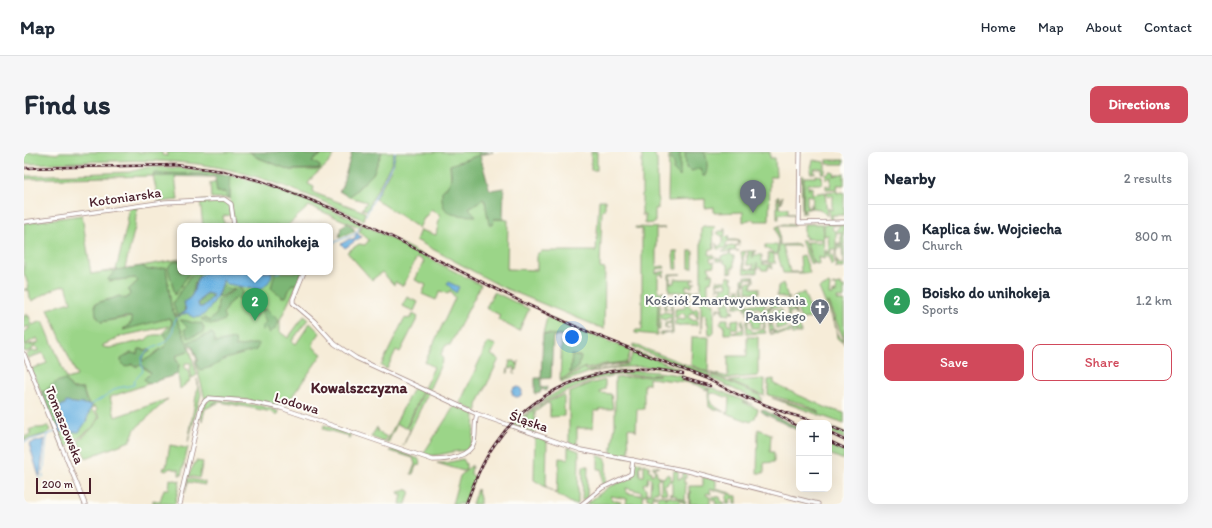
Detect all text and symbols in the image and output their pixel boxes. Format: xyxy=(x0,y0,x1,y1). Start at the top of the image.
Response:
text: Map xyxy=(20,16,55,39)
text: Home xyxy=(981,19,1016,36)
text: Map xyxy=(1038,19,1064,36)
text: About xyxy=(1086,19,1122,36)
text: Contact xyxy=(1144,19,1192,36)
button: Directions xyxy=(1090,86,1188,123)
text: Find us xyxy=(24,87,111,121)
text: Nearby xyxy=(884,168,936,188)
text: 2 results xyxy=(1124,171,1172,186)
pin: 1 xyxy=(740,180,766,213)
street label: Kotoniarska xyxy=(88,184,162,211)
text: Kaplica św. Wojciecha xyxy=(922,220,1062,238)
popup xyxy=(177,223,333,275)
text: 1 xyxy=(894,229,900,244)
text: 800 m xyxy=(1135,229,1172,244)
text: Boisko do unihokeja xyxy=(191,233,319,251)
text: Church xyxy=(922,238,963,253)
text: Sports xyxy=(191,251,227,266)
text: Boisko do unihokeja xyxy=(922,284,1050,302)
pin: 2 xyxy=(242,288,268,321)
place label: Kościół Zmartwychwstania Pańskiego xyxy=(645,292,807,325)
text: 2 xyxy=(894,293,900,308)
text: 1.2 km xyxy=(1136,293,1172,308)
church icon: Kościół Zmartwychwstania Pańskiego xyxy=(809,297,831,325)
text: Sports xyxy=(922,302,958,317)
your location xyxy=(562,327,582,347)
button: Save xyxy=(884,344,1024,381)
button: Share xyxy=(1032,344,1172,381)
district label: Kowalszczyzna xyxy=(311,379,408,398)
street label: Tomaszowska xyxy=(41,384,88,467)
street label: Lodowa xyxy=(272,389,322,419)
street label: Śląska xyxy=(507,407,551,436)
map controls xyxy=(796,420,832,492)
button: + xyxy=(796,420,832,456)
button: − xyxy=(796,456,832,492)
scale bar xyxy=(36,476,91,495)
text: 200 m xyxy=(42,478,73,491)

